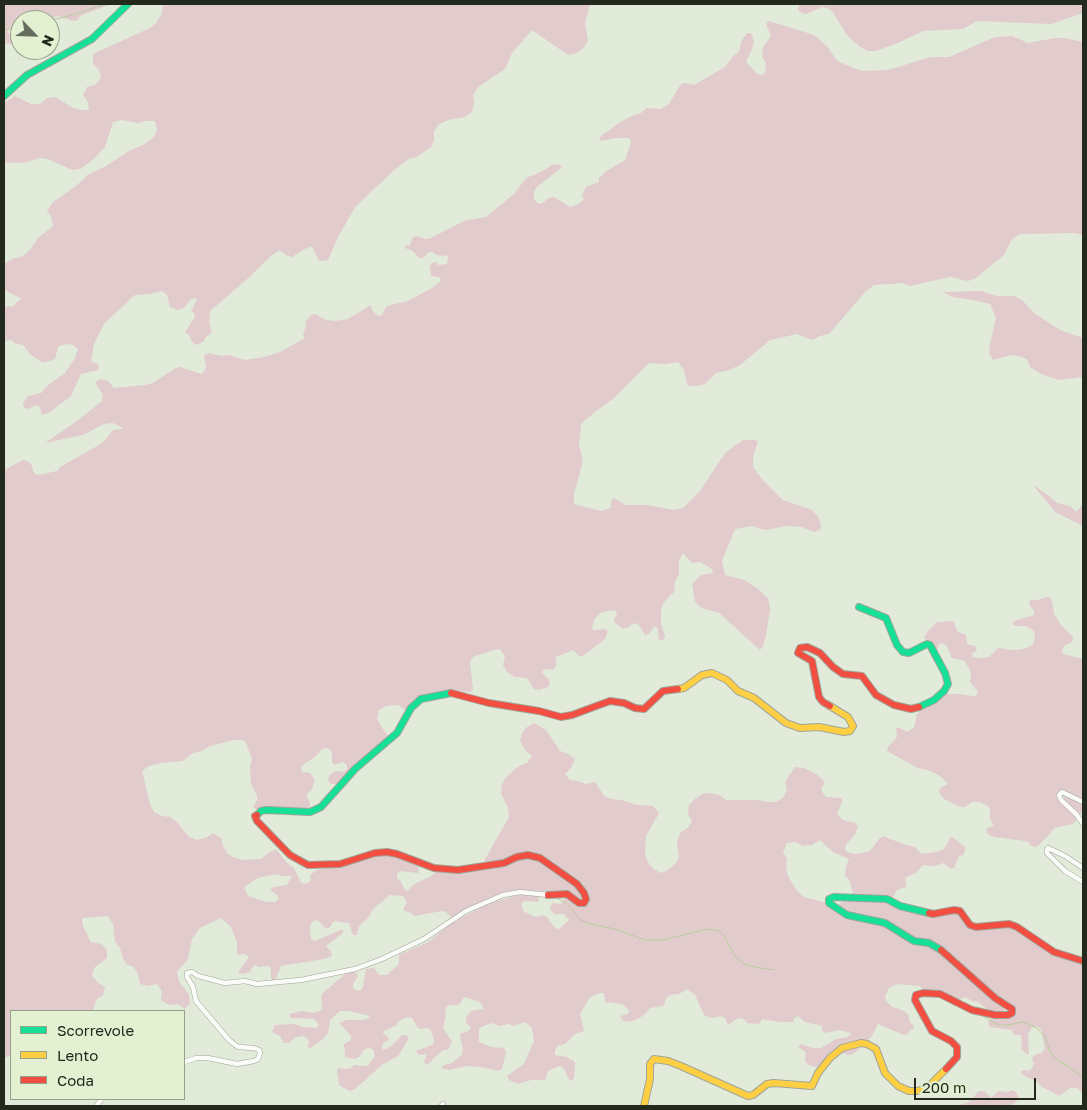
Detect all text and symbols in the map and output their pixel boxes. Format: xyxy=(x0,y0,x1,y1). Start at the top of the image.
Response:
north arrow xyxy=(10,10,60,60)
text: N xyxy=(38,33,58,49)
legend xyxy=(10,1010,185,1100)
text: Scorrevole xyxy=(57,1021,134,1039)
text: Lento xyxy=(57,1046,98,1064)
scale bar xyxy=(917,1068,1040,1100)
text: Coda xyxy=(57,1071,94,1089)
text: 200 m xyxy=(922,1078,966,1096)

